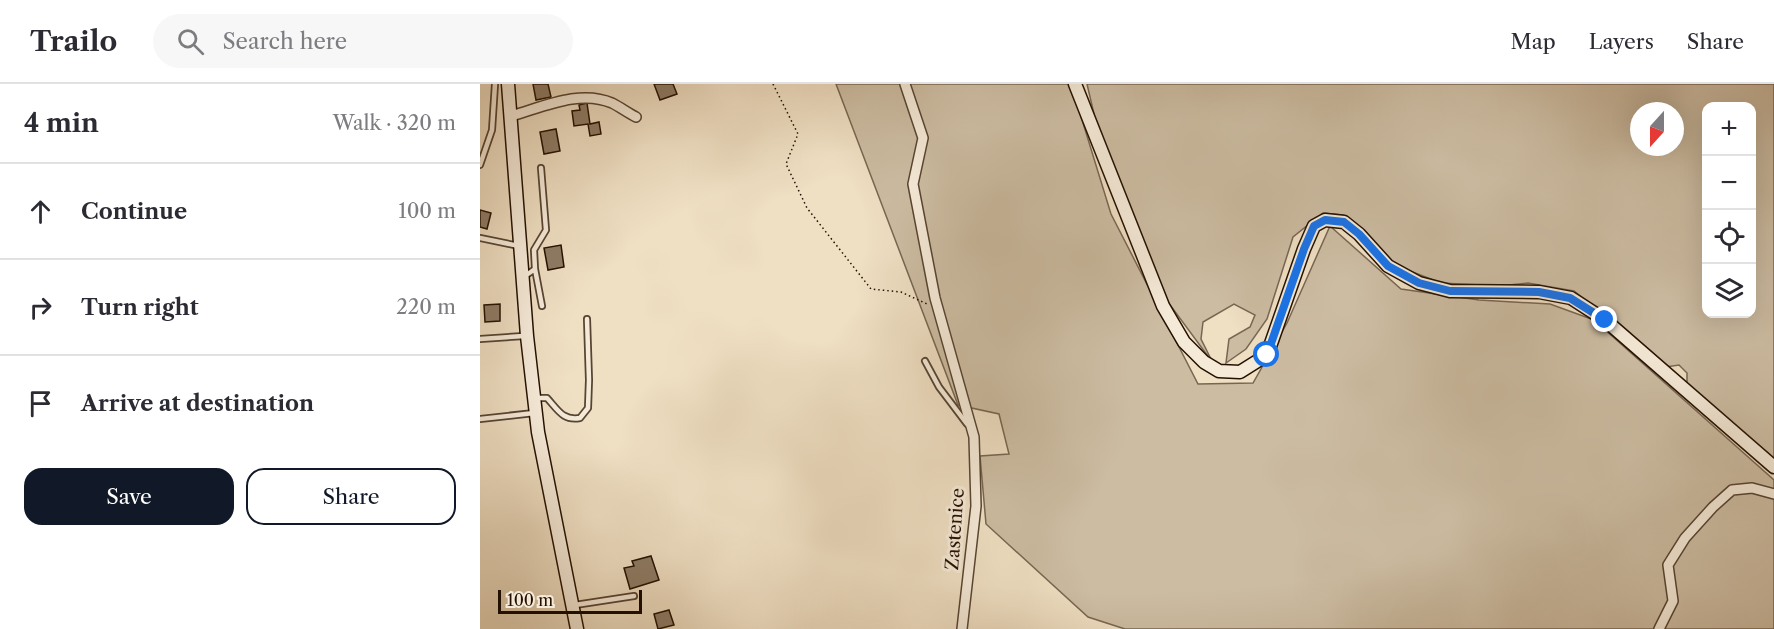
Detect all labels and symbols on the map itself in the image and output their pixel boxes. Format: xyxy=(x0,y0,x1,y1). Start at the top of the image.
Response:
north arrow xyxy=(1630,102,1684,156)
route end xyxy=(1591,306,1617,332)
route start xyxy=(1253,341,1279,367)
street label: Zastenice xyxy=(941,487,969,571)
scale bar xyxy=(498,587,642,614)

